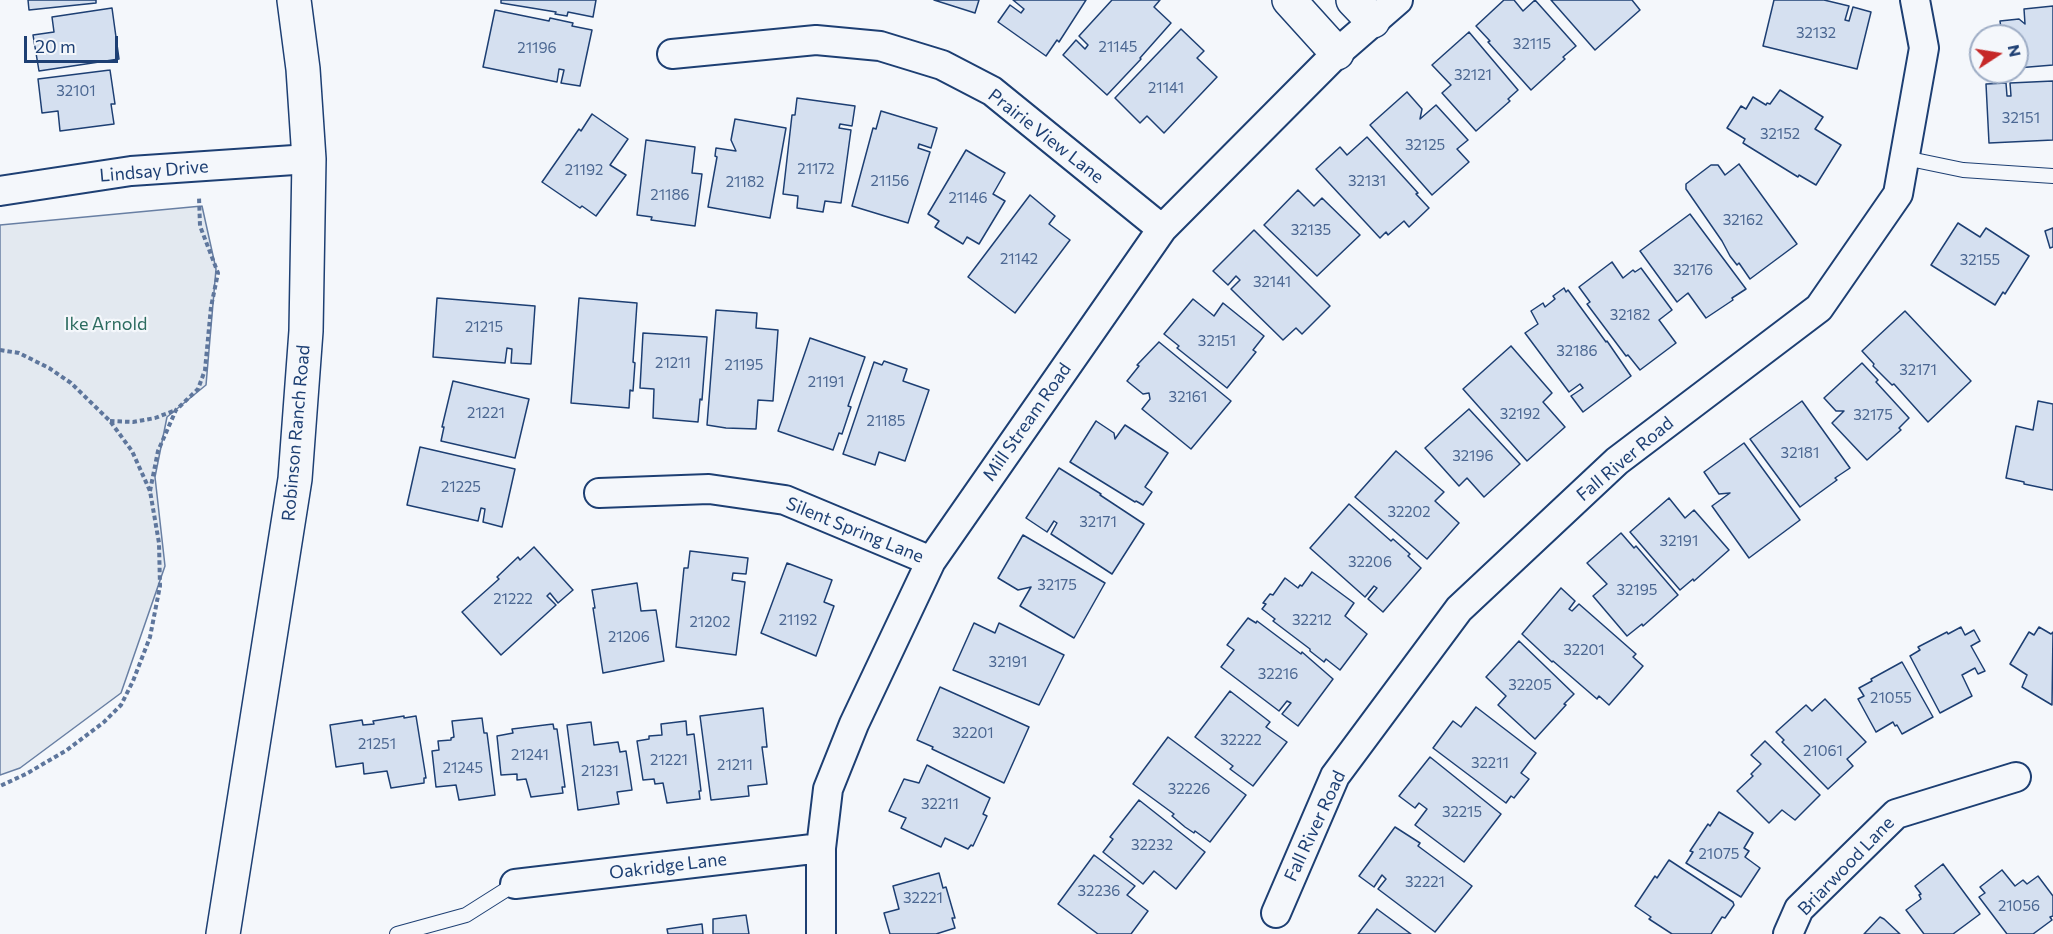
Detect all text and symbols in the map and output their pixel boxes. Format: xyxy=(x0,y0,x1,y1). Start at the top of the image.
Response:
scale bar xyxy=(27,24,122,62)
house number: 32132 xyxy=(1796,24,1836,42)
north arrow xyxy=(1969,24,2029,84)
text: 20 m xyxy=(35,35,76,57)
house number: 32115 xyxy=(1513,35,1551,53)
house number: 21145 xyxy=(1099,38,1137,56)
house number: 21196 xyxy=(517,39,557,57)
text: N xyxy=(2005,43,2026,58)
house number: 32121 xyxy=(1454,66,1492,84)
house number: 21141 xyxy=(1148,79,1184,97)
house number: 32101 xyxy=(56,82,96,100)
street label: Prairie View Lane xyxy=(984,84,1108,188)
house number: 32151 xyxy=(2002,109,2040,127)
house number: 32152 xyxy=(1760,125,1800,143)
house number: 32125 xyxy=(1405,136,1445,154)
street label: Lindsay Drive xyxy=(99,155,209,187)
house number: 21172 xyxy=(797,160,835,178)
house number: 21192 xyxy=(565,161,603,179)
house number: 21156 xyxy=(871,172,909,190)
house number: 32131 xyxy=(1348,172,1386,190)
house number: 21182 xyxy=(726,173,764,191)
house number: 21186 xyxy=(650,186,690,204)
house number: 21146 xyxy=(948,189,988,207)
house number: 32162 xyxy=(1723,211,1763,229)
house number: 32135 xyxy=(1291,221,1331,239)
house number: 21142 xyxy=(1000,250,1038,268)
house number: 32155 xyxy=(1960,251,2000,269)
house number: 32176 xyxy=(1673,261,1713,279)
house number: 32141 xyxy=(1253,273,1291,291)
house number: 32182 xyxy=(1610,306,1650,324)
park label: Ike Arnold xyxy=(65,313,147,335)
house number: 21215 xyxy=(465,318,503,336)
house number: 32151 xyxy=(1198,332,1236,350)
house number: 32186 xyxy=(1556,342,1598,360)
street label: Robinson Ranch Road xyxy=(278,344,314,522)
house number: 21211 xyxy=(655,354,691,372)
house number: 21195 xyxy=(725,356,763,374)
street label: Mill Stream Road xyxy=(978,359,1076,485)
house number: 32171 xyxy=(1899,361,1937,379)
house number: 21191 xyxy=(808,373,844,391)
house number: 32161 xyxy=(1169,388,1207,406)
house number: 21221 xyxy=(467,404,505,422)
house number: 32192 xyxy=(1500,405,1540,423)
house number: 32175 xyxy=(1853,406,1893,424)
house number: 21185 xyxy=(867,412,905,430)
street label: Fall River Road xyxy=(1572,412,1678,506)
house number: 32181 xyxy=(1781,444,1819,462)
house number: 32196 xyxy=(1452,447,1494,465)
house number: 21225 xyxy=(441,478,481,496)
street label: Silent Spring Lane xyxy=(783,493,927,567)
house number: 32202 xyxy=(1387,503,1431,521)
house number: 32171 xyxy=(1079,513,1117,531)
house number: 32191 xyxy=(1660,532,1698,550)
house number: 32206 xyxy=(1348,553,1392,571)
house number: 32175 xyxy=(1037,576,1077,594)
house number: 32195 xyxy=(1617,581,1657,599)
house number: 21222 xyxy=(493,590,533,608)
house number: 21192 xyxy=(779,611,817,629)
house number: 32212 xyxy=(1292,611,1332,629)
house number: 21202 xyxy=(689,613,731,631)
house number: 21206 xyxy=(608,628,650,646)
house number: 32201 xyxy=(1563,641,1605,659)
house number: 32191 xyxy=(989,653,1027,671)
house number: 32216 xyxy=(1258,665,1298,683)
house number: 32205 xyxy=(1508,676,1552,694)
house number: 21055 xyxy=(1870,689,1912,707)
house number: 32201 xyxy=(952,724,994,742)
house number: 32222 xyxy=(1220,731,1262,749)
house number: 21251 xyxy=(358,735,396,753)
house number: 21061 xyxy=(1803,742,1843,760)
house number: 21241 xyxy=(511,746,549,764)
house number: 21221 xyxy=(650,751,688,769)
house number: 32211 xyxy=(1471,754,1509,772)
house number: 21211 xyxy=(717,756,753,774)
house number: 21245 xyxy=(443,759,483,777)
house number: 21231 xyxy=(581,762,619,780)
street label: Fall River Road xyxy=(1280,767,1350,885)
house number: 32226 xyxy=(1168,780,1210,798)
house number: 32211 xyxy=(921,795,959,813)
house number: 32215 xyxy=(1442,803,1482,821)
street label: Briarwood Lane xyxy=(1793,812,1899,920)
house number: 32232 xyxy=(1131,836,1173,854)
house number: 21075 xyxy=(1699,845,1739,863)
street label: Oakridge Lane xyxy=(608,848,728,884)
house number: 32221 xyxy=(1405,873,1445,891)
house number: 32236 xyxy=(1078,882,1120,900)
house number: 32221 xyxy=(903,889,943,907)
house number: 21056 xyxy=(1998,897,2040,915)

